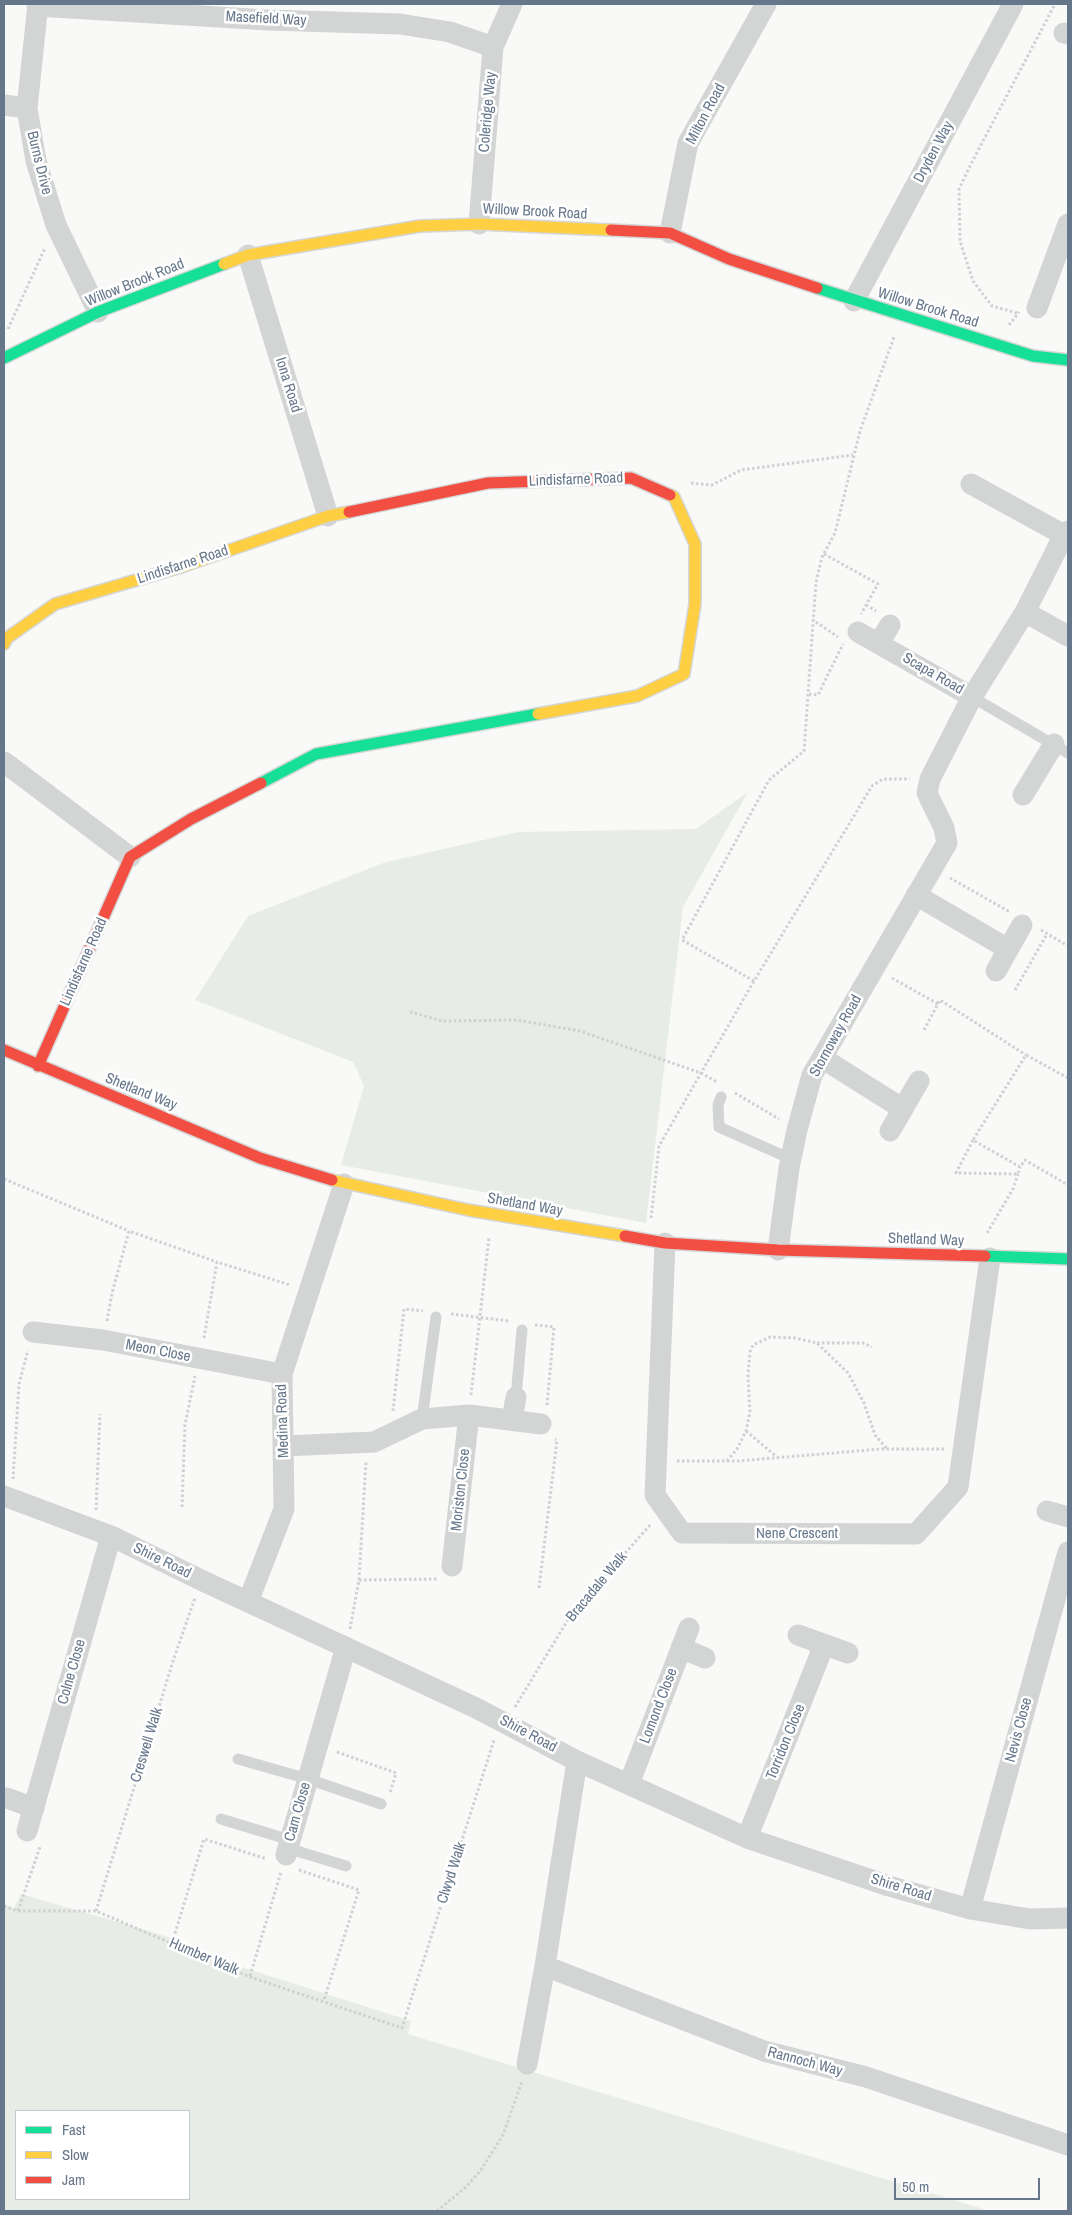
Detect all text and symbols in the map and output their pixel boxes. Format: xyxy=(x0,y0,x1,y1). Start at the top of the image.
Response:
street label: Masefield Way xyxy=(225,8,307,30)
street label: Coleridge Way xyxy=(476,71,500,153)
street label: Milton Road xyxy=(682,80,730,148)
street label: Dryden Way xyxy=(910,118,958,186)
street label: Burns Drive xyxy=(22,129,56,197)
street label: Willow Brook Road xyxy=(482,200,588,224)
street label: Willow Brook Road xyxy=(83,255,187,311)
street label: Willow Brook Road xyxy=(875,284,981,332)
street label: Iona Road xyxy=(271,355,305,415)
street label: Lindisfarne Road xyxy=(529,469,623,491)
street label: Lindisfarne Road xyxy=(135,542,231,588)
street label: Scapa Road xyxy=(899,649,967,699)
street label: Lindisfarne Road xyxy=(57,915,111,1009)
street label: Stornoway Road xyxy=(806,992,866,1080)
street label: Shetland Way xyxy=(102,1069,180,1115)
street label: Shetland Way xyxy=(486,1190,564,1220)
street label: Shetland Way xyxy=(888,1230,964,1250)
street label: Meon Close xyxy=(124,1336,192,1366)
street label: Medina Road xyxy=(273,1384,293,1458)
street label: Moriston Close xyxy=(448,1448,474,1532)
street label: Nene Crescent xyxy=(756,1525,838,1543)
street label: Shire Road xyxy=(130,1539,194,1583)
street label: Bracadale Walk xyxy=(563,1548,631,1626)
street label: Colne Close xyxy=(54,1637,90,1707)
street label: Lomond Close xyxy=(636,1666,682,1746)
street label: Nevis Close xyxy=(1002,1696,1036,1764)
street label: Torridon Close xyxy=(763,1702,809,1782)
street label: Creswell Walk xyxy=(127,1705,167,1785)
street label: Shire Road xyxy=(496,1711,560,1757)
street label: Cam Close xyxy=(281,1780,315,1844)
street label: Clwyd Walk xyxy=(434,1840,470,1906)
street label: Shire Road xyxy=(869,1870,933,1906)
street label: Humber Walk xyxy=(166,1934,242,1980)
street label: Rannoch Way xyxy=(766,2043,844,2081)
legend xyxy=(15,2110,190,2200)
text: Fast xyxy=(62,2119,85,2140)
text: Slow xyxy=(62,2144,89,2165)
scale bar xyxy=(897,2168,1043,2200)
text: Jam xyxy=(62,2169,85,2190)
text: 50 m xyxy=(902,2176,929,2197)

